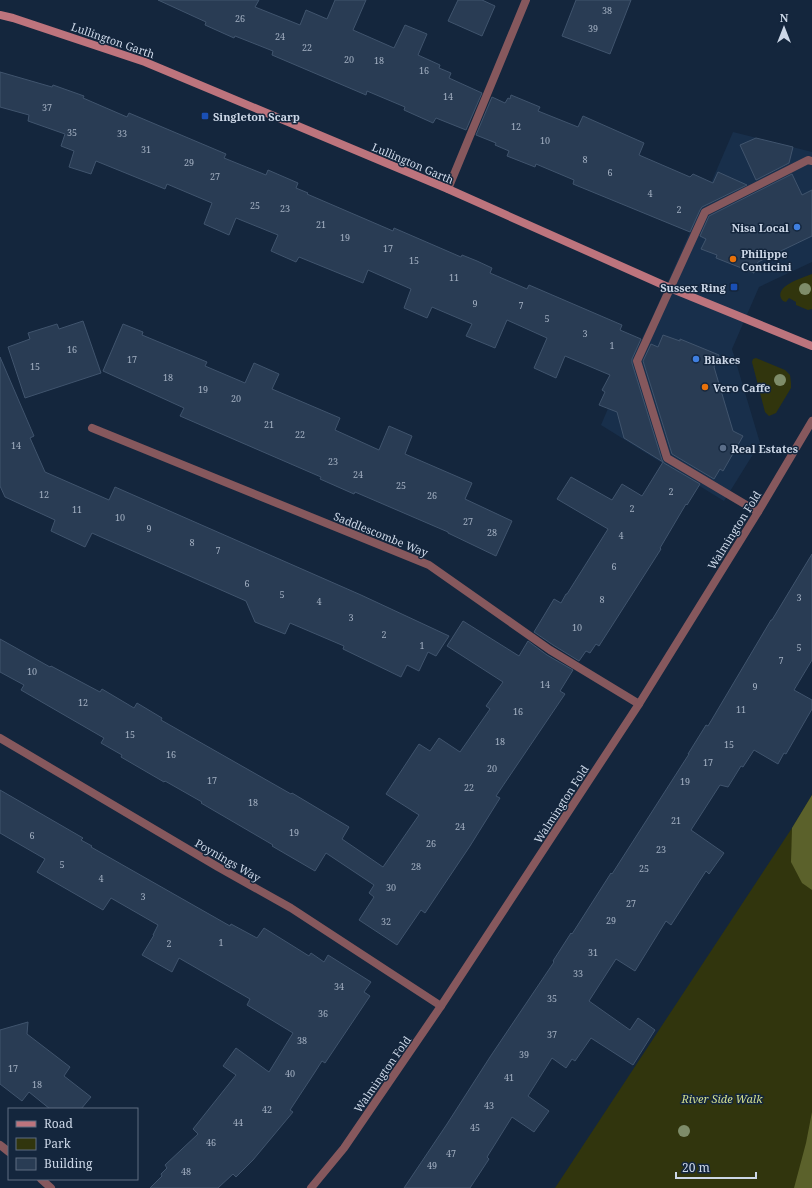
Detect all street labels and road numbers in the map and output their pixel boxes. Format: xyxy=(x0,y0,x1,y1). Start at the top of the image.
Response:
street label: Lullington Garth xyxy=(69,19,157,61)
street label: Lullington Garth xyxy=(370,139,456,187)
street label: Walmington Fold xyxy=(704,488,764,572)
street label: Saddlescombe Way xyxy=(332,508,431,560)
street label: Walmington Fold xyxy=(530,762,592,846)
street label: Poynings Way xyxy=(192,835,264,885)
street label: Walmington Fold xyxy=(350,1033,414,1115)

